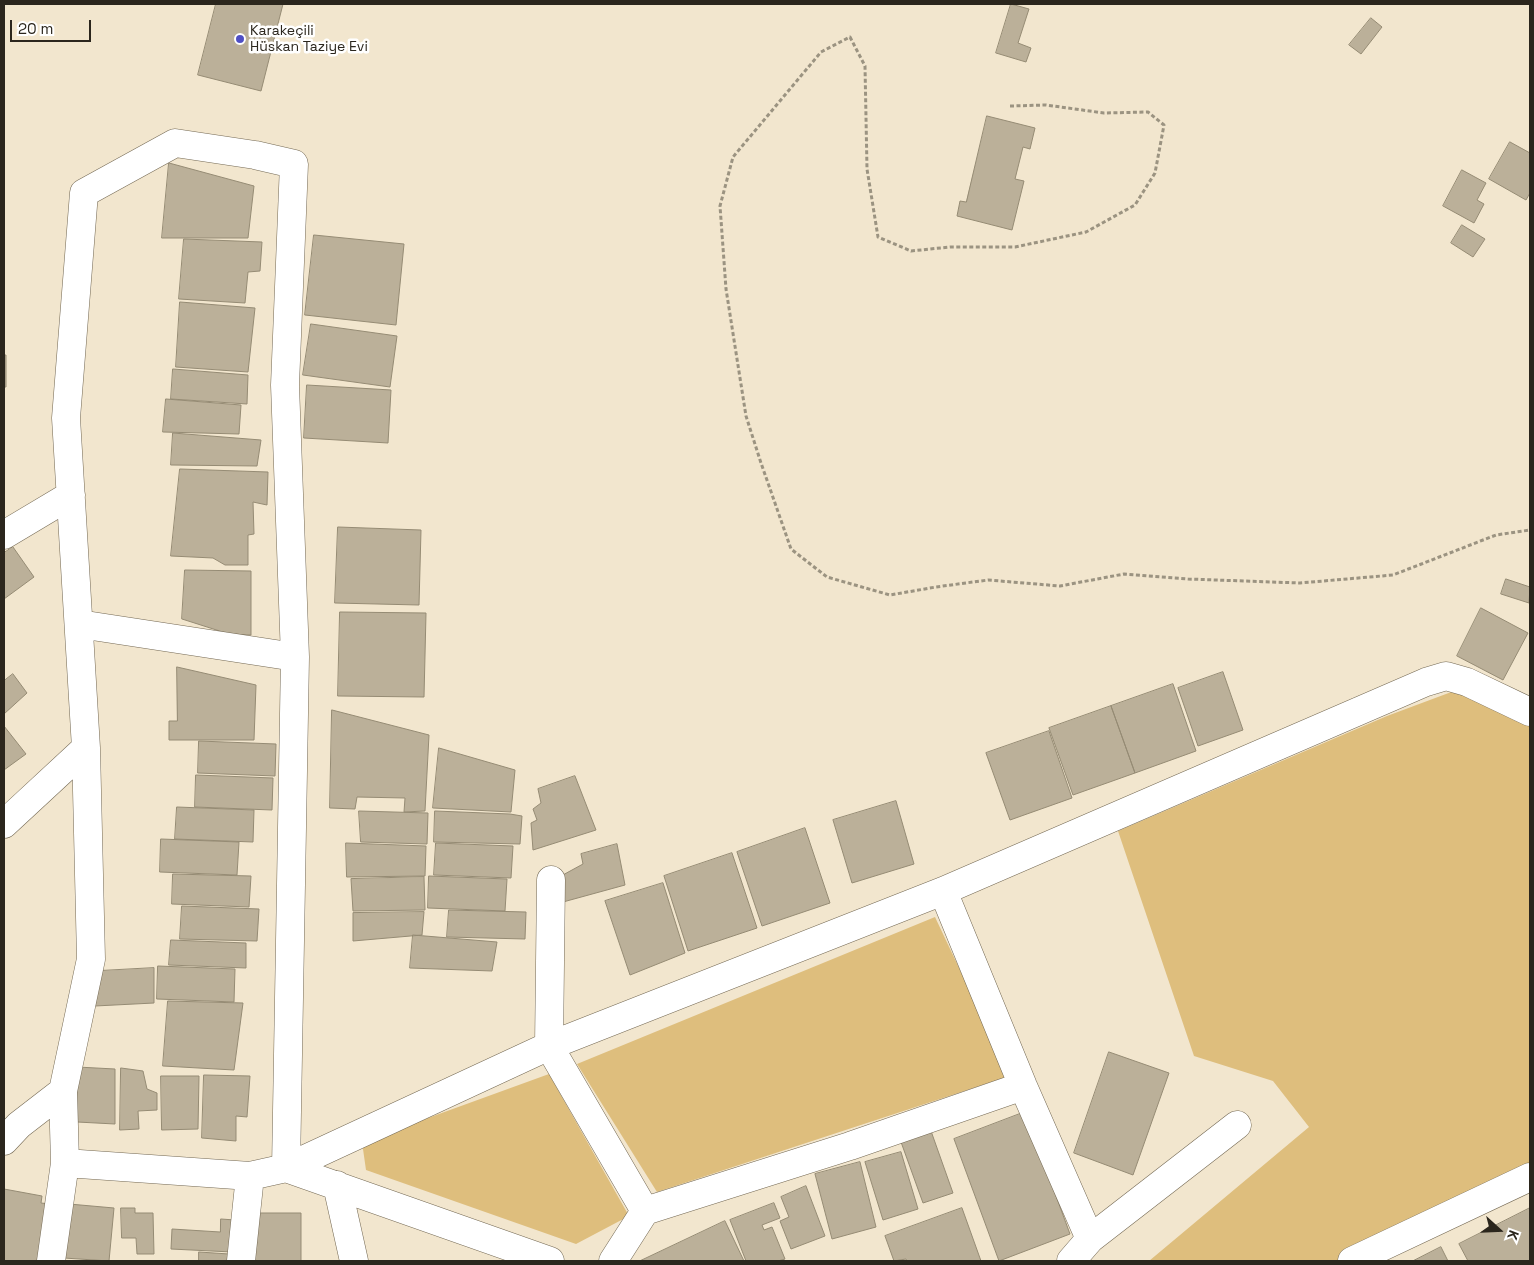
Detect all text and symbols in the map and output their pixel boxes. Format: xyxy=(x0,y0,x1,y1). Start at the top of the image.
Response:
scale bar xyxy=(12,10,94,42)
text: 20 m xyxy=(18,19,53,38)
place label: Karakeçili Hüskan Taziye Evi xyxy=(250,23,368,56)
marker: Karakeçili Hüskan Taziye Evi xyxy=(234,33,246,45)
north arrow xyxy=(1474,1205,1524,1255)
text: K xyxy=(1503,1228,1523,1242)

